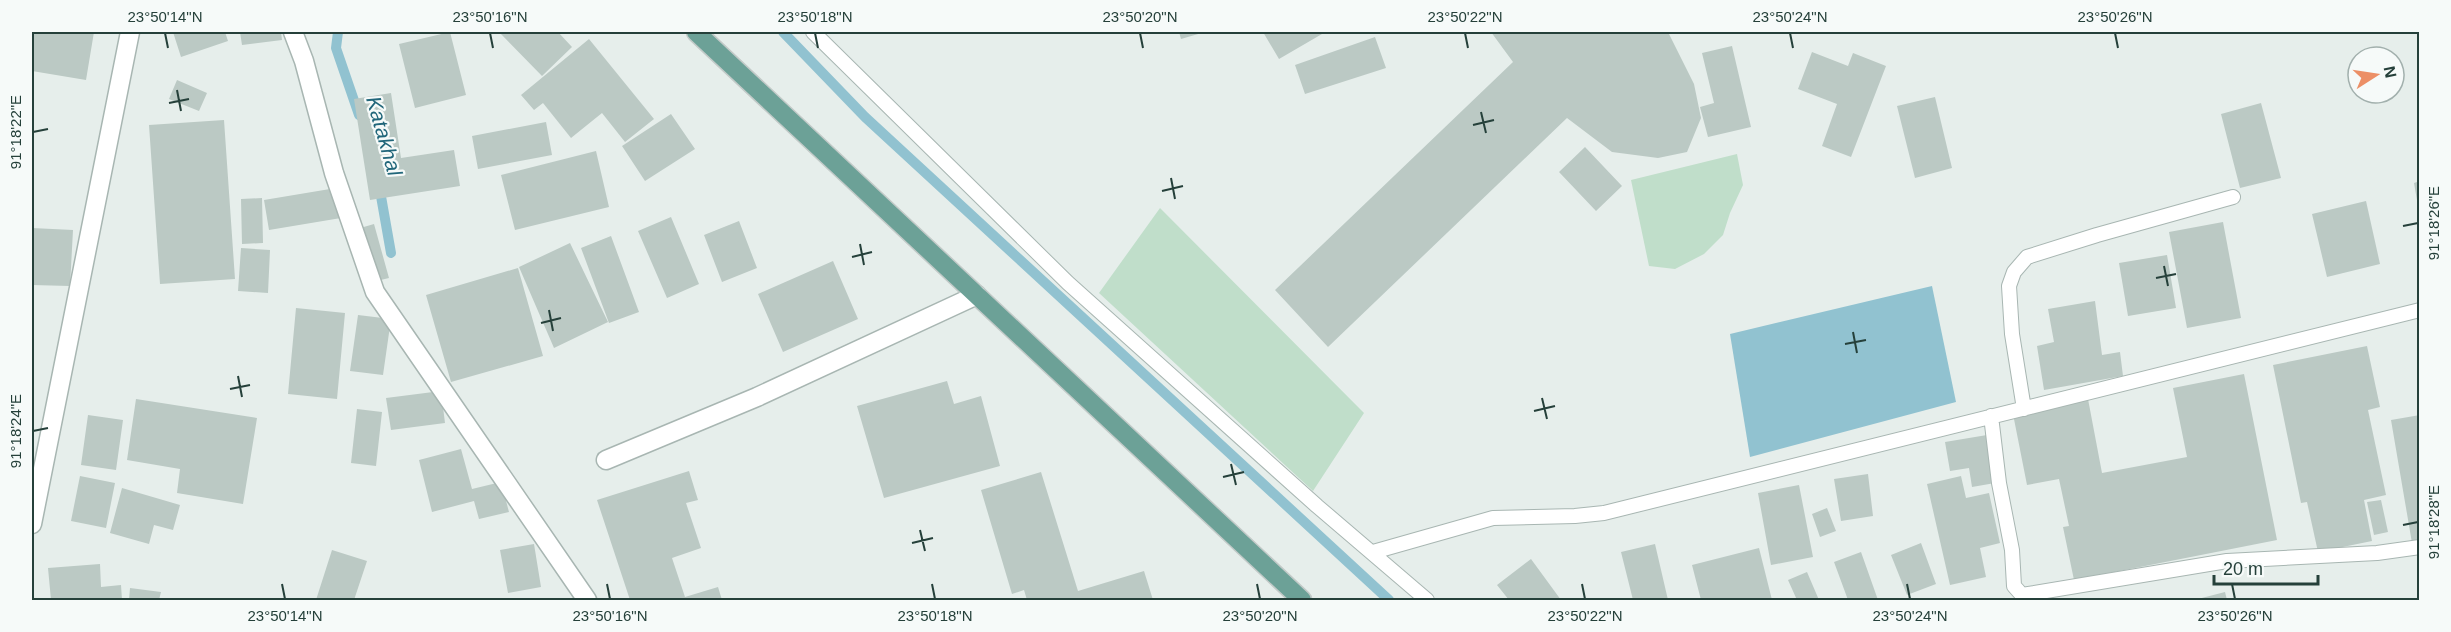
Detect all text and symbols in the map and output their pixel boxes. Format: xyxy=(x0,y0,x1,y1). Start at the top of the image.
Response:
text: 23°50'14"N xyxy=(127,8,203,25)
text: 23°50'16"N xyxy=(452,8,528,25)
text: 23°50'18"N xyxy=(777,8,853,25)
text: 23°50'20"N xyxy=(1102,8,1178,25)
text: 23°50'22"N xyxy=(1427,8,1503,25)
text: 23°50'24"N xyxy=(1752,8,1828,25)
text: 23°50'26"N xyxy=(2077,8,2153,25)
north arrow xyxy=(2346,45,2406,105)
text: N xyxy=(2381,65,2400,79)
water label: Katakhal xyxy=(362,93,407,180)
text: 91°18'22"E xyxy=(7,95,24,169)
text: 91°18'26"E xyxy=(2425,186,2442,260)
text: 91°18'24"E xyxy=(7,394,24,468)
text: 91°18'28"E xyxy=(2425,485,2442,559)
scale bar xyxy=(2214,548,2318,586)
text: 20 m xyxy=(2223,559,2263,579)
text: 23°50'14"N xyxy=(247,607,323,624)
text: 23°50'16"N xyxy=(572,607,648,624)
text: 23°50'18"N xyxy=(897,607,973,624)
text: 23°50'20"N xyxy=(1222,607,1298,624)
text: 23°50'22"N xyxy=(1547,607,1623,624)
text: 23°50'24"N xyxy=(1872,607,1948,624)
text: 23°50'26"N xyxy=(2197,607,2273,624)

